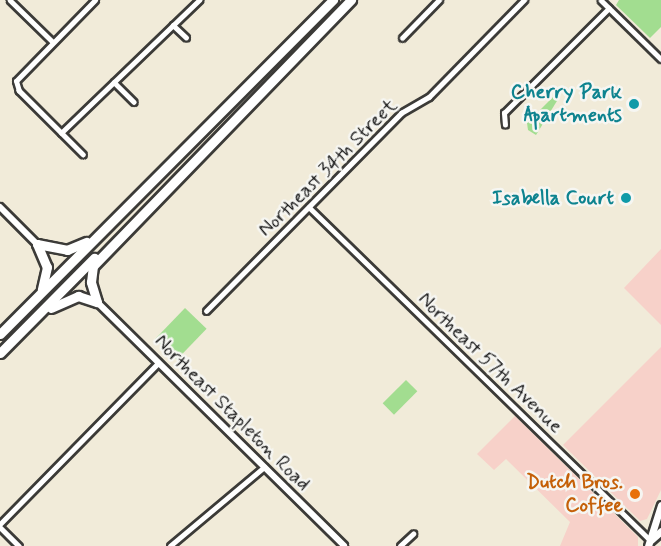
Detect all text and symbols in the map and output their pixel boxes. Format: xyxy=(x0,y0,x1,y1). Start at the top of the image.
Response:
place label: Cherry Park Apartments xyxy=(514,80,622,127)
street label: Northeast 34th Street xyxy=(254,94,402,242)
marker: Cherry Park Apartments xyxy=(627,97,641,111)
place label: Isabella Court xyxy=(492,186,614,210)
marker: Isabella Court xyxy=(619,191,633,205)
street label: Northeast 57th Avenue xyxy=(413,288,567,438)
street label: Northeast Stapleton Road xyxy=(149,330,315,496)
place label: Dutch Bros. Coffee xyxy=(526,470,623,517)
marker: Dutch Bros. Coffee xyxy=(628,487,642,501)

